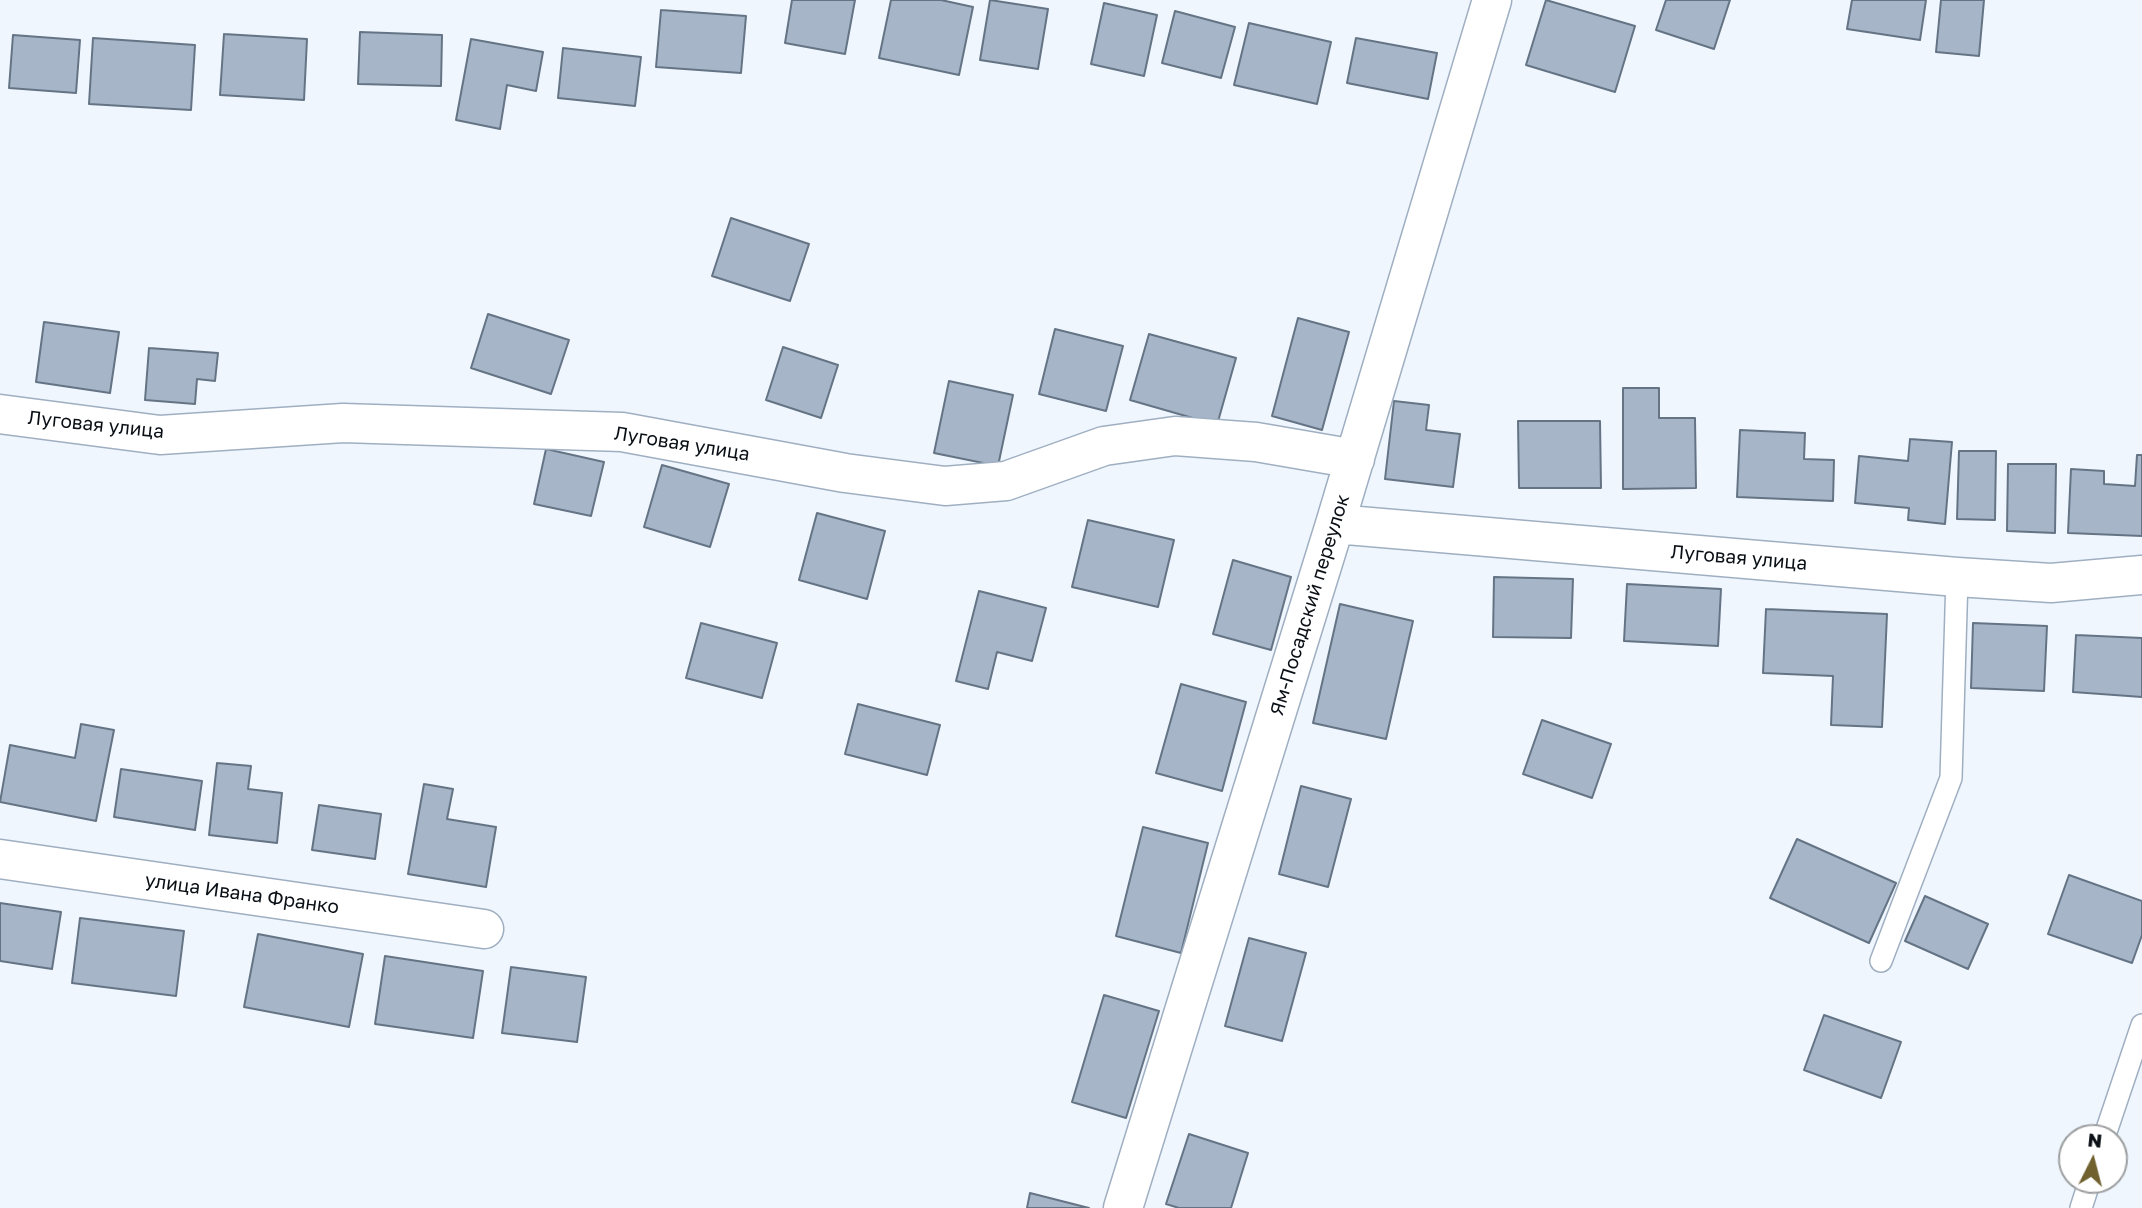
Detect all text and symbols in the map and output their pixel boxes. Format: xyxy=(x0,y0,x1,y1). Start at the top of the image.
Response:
street label: Луговая улица xyxy=(27,407,165,443)
street label: Луговая улица xyxy=(613,422,751,466)
street label: Ям-Посадский переулок xyxy=(1266,492,1354,718)
street label: Луговая улица xyxy=(1670,541,1808,575)
street label: улица Ивана Франко xyxy=(144,869,340,919)
north arrow xyxy=(2058,1124,2128,1194)
text: N xyxy=(2087,1127,2103,1152)

